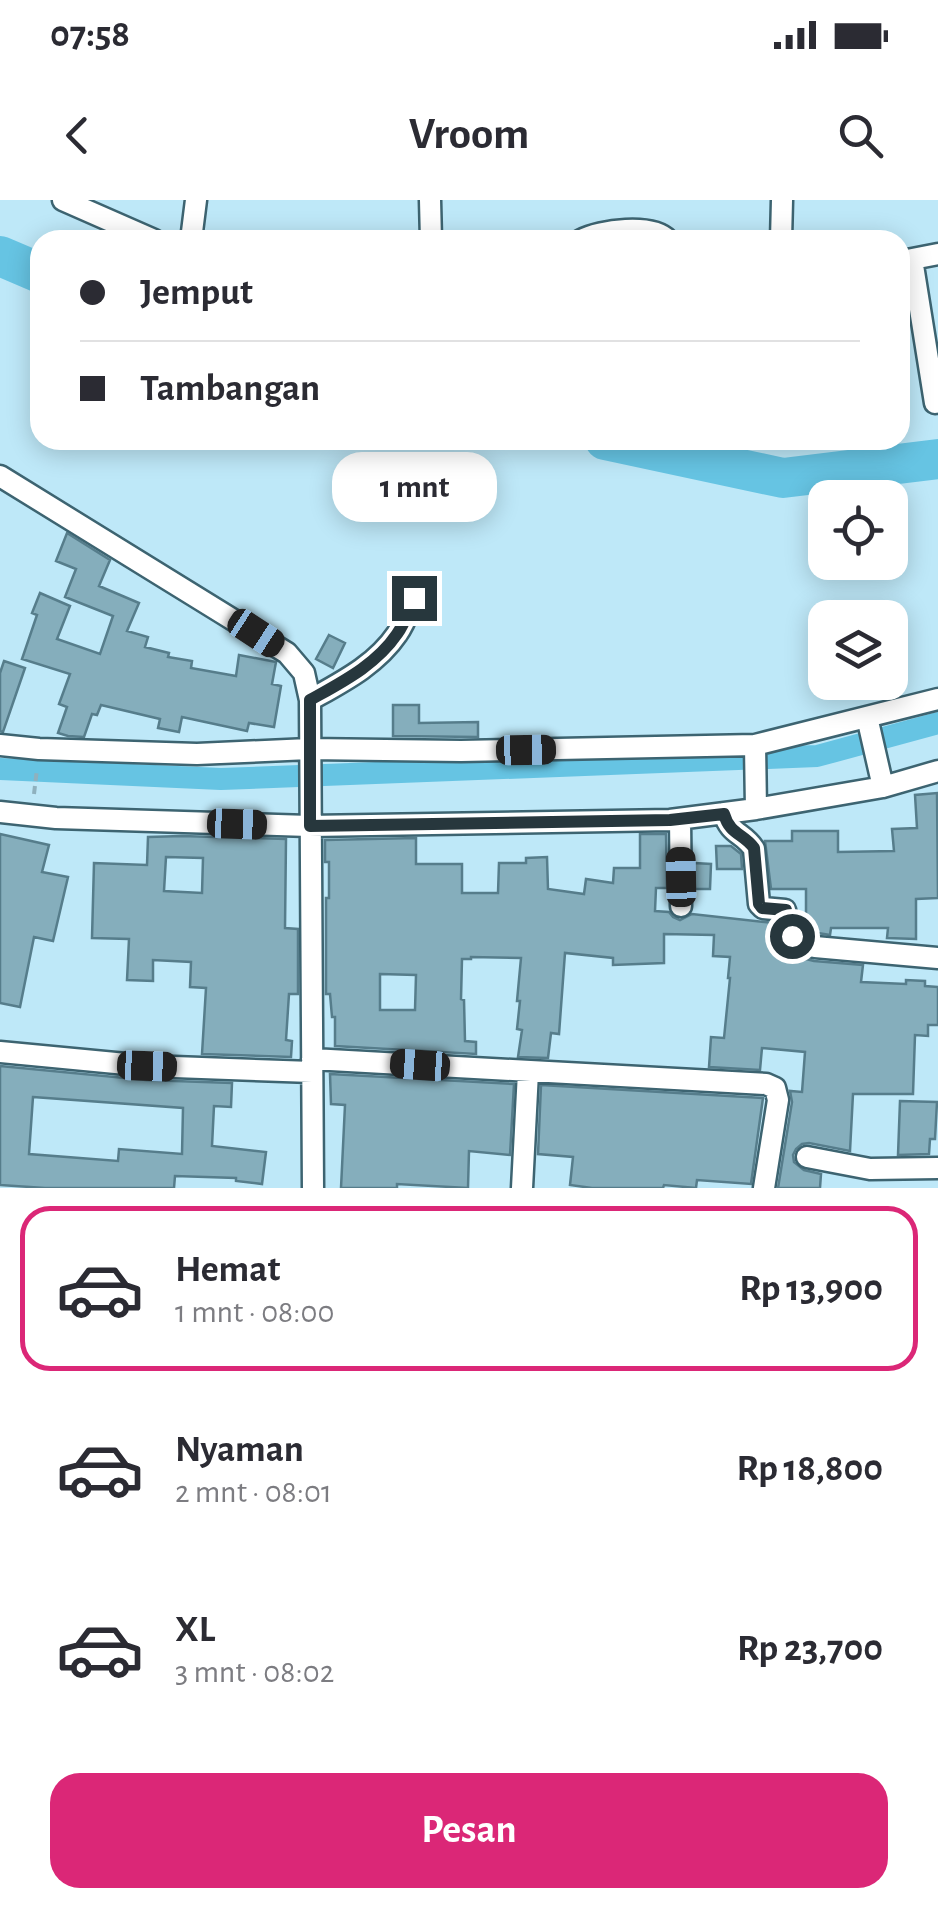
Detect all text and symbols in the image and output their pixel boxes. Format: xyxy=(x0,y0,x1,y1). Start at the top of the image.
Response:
text: 07:58 xyxy=(50,16,130,54)
icon: back xyxy=(50,108,105,163)
icon: search xyxy=(833,108,888,163)
text: Vroom xyxy=(409,112,529,157)
text: Jemput xyxy=(140,274,253,312)
text: Tambangan xyxy=(140,370,320,408)
callout: 1 mnt xyxy=(332,453,496,523)
text: 1 mnt xyxy=(380,471,449,503)
map controls xyxy=(808,480,908,700)
button: locate xyxy=(808,480,908,580)
route end xyxy=(392,576,437,621)
button: layers xyxy=(808,600,908,700)
car xyxy=(223,604,289,662)
car xyxy=(496,734,556,766)
car xyxy=(206,808,268,840)
car xyxy=(665,847,697,907)
route start xyxy=(770,914,815,959)
car xyxy=(389,1048,451,1082)
car xyxy=(116,1050,178,1082)
icon: car xyxy=(55,1244,145,1334)
text: Hemat xyxy=(175,1251,280,1289)
text: Rp 13,900 xyxy=(739,1270,883,1308)
text: 1 mnt · 08:00 xyxy=(175,1296,334,1328)
icon: car xyxy=(55,1424,145,1514)
text: Nyaman xyxy=(175,1431,304,1469)
text: Rp 18,800 xyxy=(736,1450,883,1488)
text: 2 mnt · 08:01 xyxy=(175,1476,332,1508)
icon: car xyxy=(55,1604,145,1694)
text: XL xyxy=(175,1611,215,1649)
text: Rp 23,700 xyxy=(737,1630,883,1668)
text: 3 mnt · 08:02 xyxy=(175,1656,334,1688)
button: Pesan xyxy=(50,1773,888,1888)

